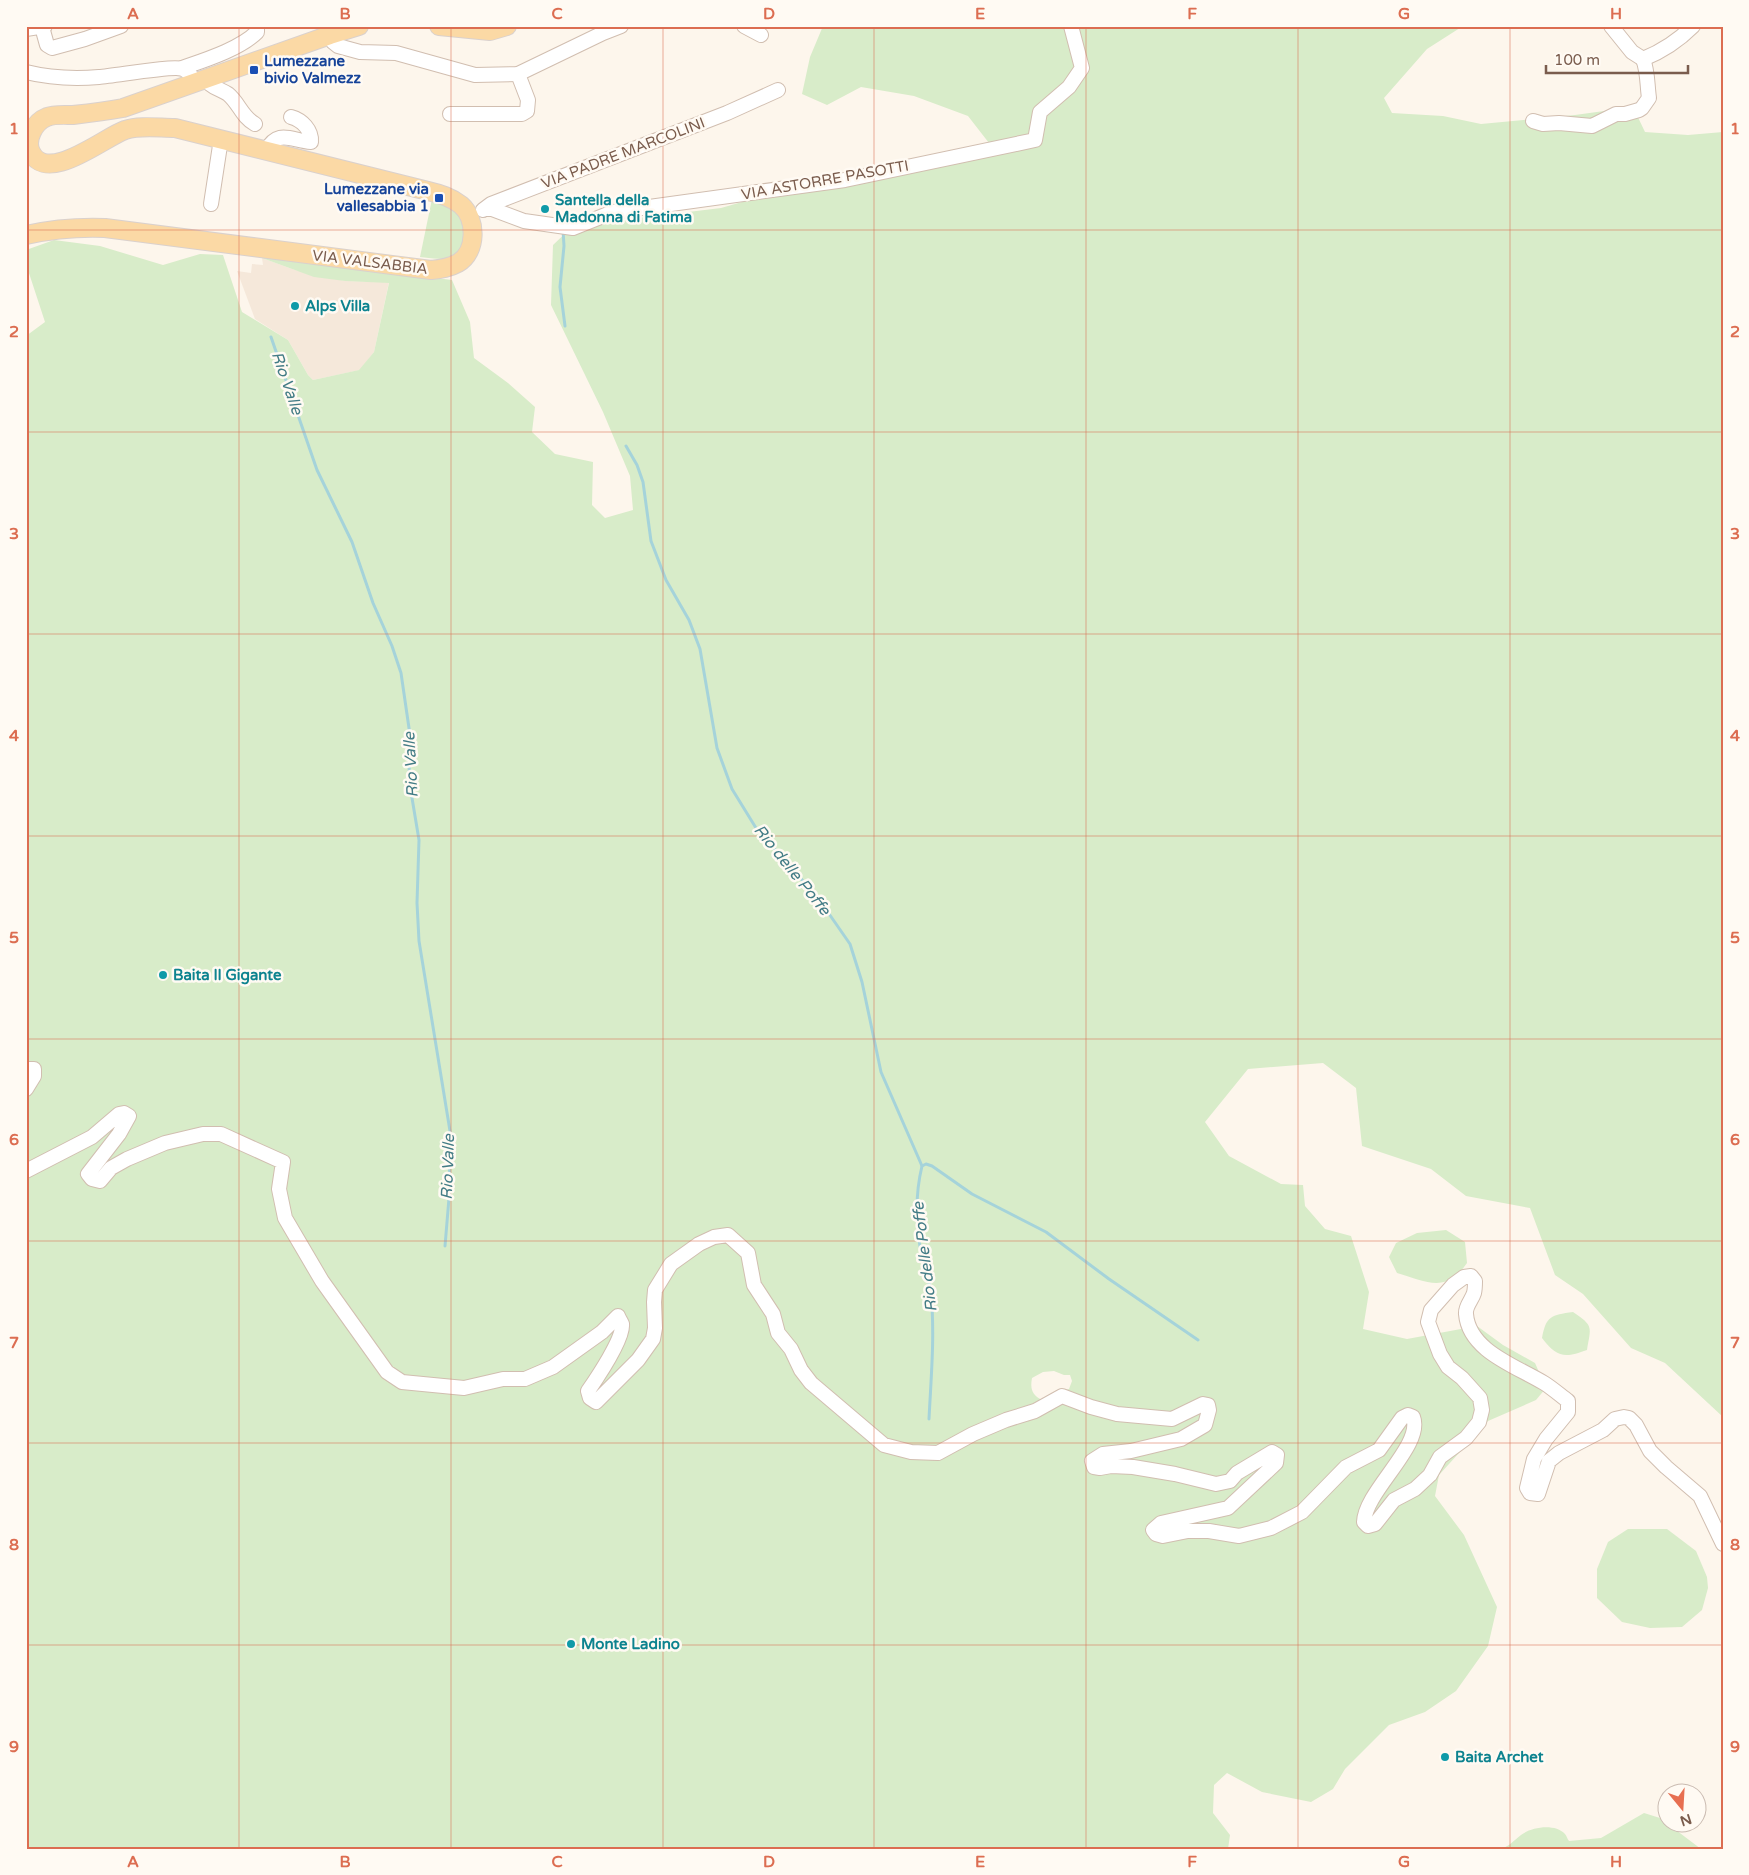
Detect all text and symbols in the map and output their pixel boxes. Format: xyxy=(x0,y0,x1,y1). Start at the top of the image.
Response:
text: A xyxy=(127,4,139,24)
text: B xyxy=(339,4,351,24)
text: C xyxy=(551,4,563,24)
text: D xyxy=(763,4,775,24)
text: E xyxy=(975,4,985,24)
text: F xyxy=(1187,4,1197,24)
text: G xyxy=(1398,4,1410,24)
text: H xyxy=(1610,4,1622,24)
scale bar xyxy=(1546,42,1689,74)
text: 100 m xyxy=(1554,51,1600,69)
place label: Lumezzane bivio Valmezz xyxy=(264,52,361,87)
marker: Lumezzane bivio Valmezz xyxy=(248,64,260,76)
street label: VIA PADRE MARCOLINI xyxy=(539,113,707,193)
text: 1 xyxy=(9,119,19,139)
text: 1 xyxy=(1730,119,1740,139)
street label: VIA ASTORRE PASOTTI xyxy=(740,156,910,204)
place label: Lumezzane via vallesabbia 1 xyxy=(324,180,429,215)
place label: Santella della Madonna di Fatima xyxy=(555,191,692,226)
marker: Lumezzane via vallesabbia 1 xyxy=(433,192,445,204)
marker: Santella della Madonna di Fatima xyxy=(539,203,551,215)
street label: VIA VALSABBIA xyxy=(311,246,429,278)
place label: Alps Villa xyxy=(305,297,370,316)
marker: Alps Villa xyxy=(289,300,301,312)
text: 2 xyxy=(9,322,19,342)
text: 2 xyxy=(1730,322,1740,342)
water label: Rio Valle xyxy=(267,349,307,418)
text: 3 xyxy=(9,524,19,544)
text: 3 xyxy=(1730,524,1740,544)
text: 4 xyxy=(9,726,19,746)
text: 4 xyxy=(1730,726,1740,746)
water label: Rio Valle xyxy=(399,731,423,798)
water label: Rio delle Poffe xyxy=(749,821,835,920)
text: 5 xyxy=(9,928,19,948)
text: 5 xyxy=(1730,928,1740,948)
place label: Baita Il Gigante xyxy=(173,966,282,985)
marker: Baita Il Gigante xyxy=(157,969,169,981)
text: 6 xyxy=(9,1130,19,1150)
text: 6 xyxy=(1730,1130,1740,1150)
water label: Rio Valle xyxy=(437,1133,459,1200)
water label: Rio delle Poffe xyxy=(908,1200,942,1313)
text: 7 xyxy=(9,1333,19,1353)
text: 7 xyxy=(1730,1333,1740,1353)
text: 8 xyxy=(9,1535,19,1555)
text: 8 xyxy=(1730,1535,1740,1555)
place label: Monte Ladino xyxy=(581,1635,680,1653)
marker: Monte Ladino xyxy=(565,1638,577,1650)
text: 9 xyxy=(9,1737,19,1757)
text: 9 xyxy=(1730,1737,1740,1757)
place label: Baita Archet xyxy=(1455,1748,1544,1766)
marker: Baita Archet xyxy=(1439,1751,1451,1763)
north arrow xyxy=(1656,1782,1706,1832)
text: N xyxy=(1678,1810,1694,1830)
text: A xyxy=(127,1852,139,1872)
text: B xyxy=(339,1852,351,1872)
text: C xyxy=(551,1852,563,1872)
text: D xyxy=(763,1852,775,1872)
text: E xyxy=(975,1852,985,1872)
text: F xyxy=(1187,1852,1197,1872)
text: G xyxy=(1398,1852,1410,1872)
text: H xyxy=(1610,1852,1622,1872)

